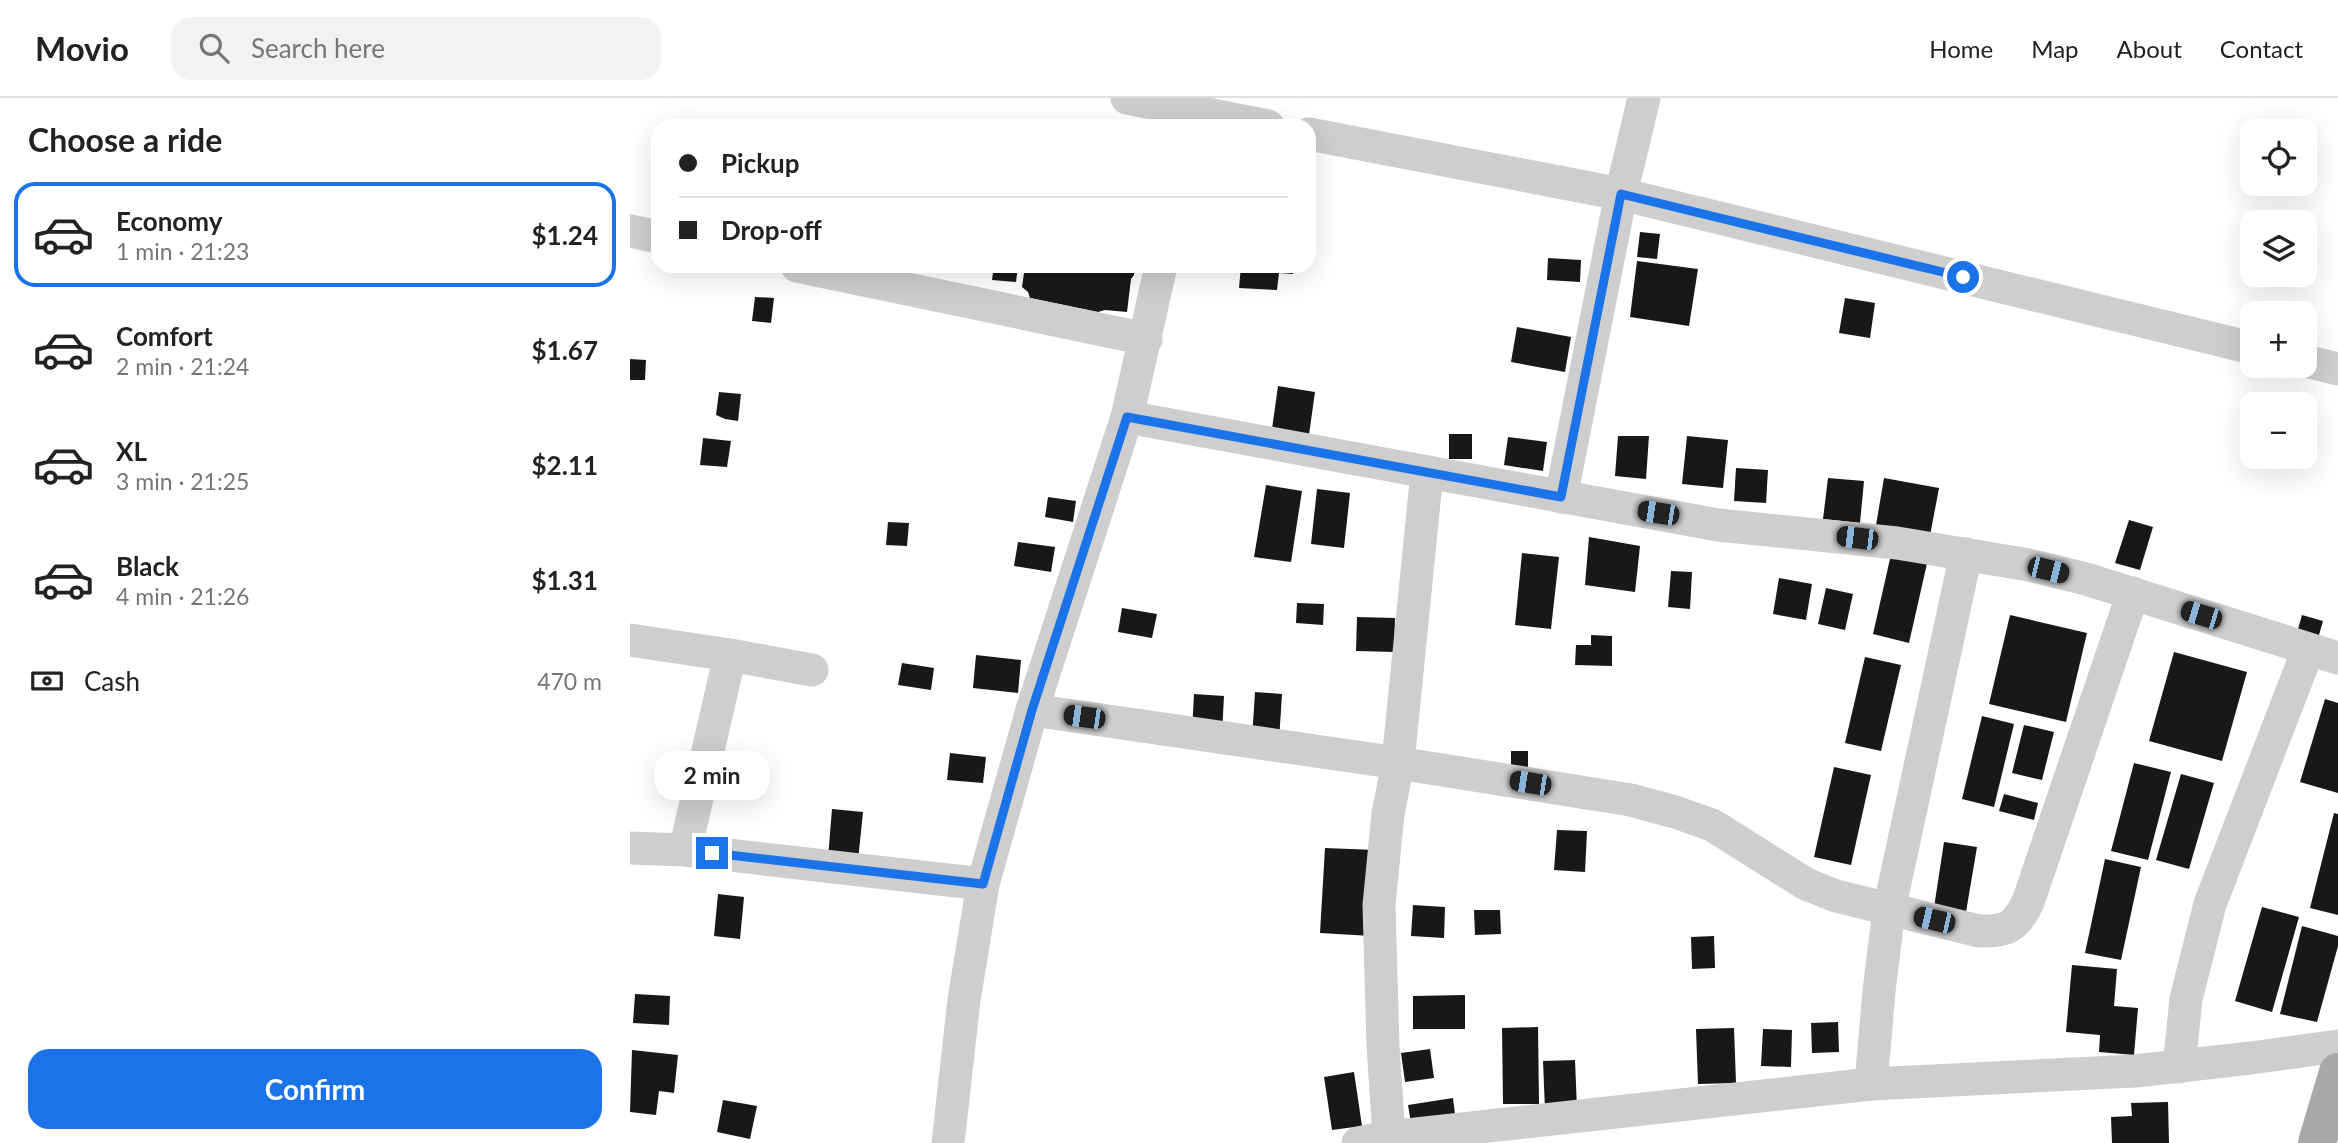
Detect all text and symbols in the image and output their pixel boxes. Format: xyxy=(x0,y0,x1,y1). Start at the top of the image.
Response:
search box xyxy=(171,17,661,80)
text: Movio xyxy=(35,28,129,68)
icon: search xyxy=(195,29,233,67)
text: Search here xyxy=(251,32,385,64)
text: Home xyxy=(1929,34,1993,63)
text: Map xyxy=(2031,34,2079,63)
text: About xyxy=(2117,34,2182,63)
text: Contact xyxy=(2220,34,2303,63)
map controls xyxy=(2240,119,2317,469)
button: locate xyxy=(2240,119,2317,196)
text: Choose a ride xyxy=(28,120,222,159)
text: Pickup xyxy=(721,147,800,179)
icon: car xyxy=(32,203,95,266)
text: Economy xyxy=(116,205,222,237)
button: layers xyxy=(2240,210,2317,287)
text: Drop-off xyxy=(721,214,822,246)
text: $1.24 xyxy=(532,219,598,251)
text: 1 min · 21:23 xyxy=(116,237,249,265)
route start xyxy=(1947,261,1979,293)
button: + xyxy=(2240,301,2317,378)
icon: car xyxy=(32,318,95,381)
text: Comfort xyxy=(116,320,213,352)
text: $1.67 xyxy=(532,334,598,366)
text: 2 min · 21:24 xyxy=(116,352,249,380)
button: − xyxy=(2240,392,2317,469)
icon: car xyxy=(32,433,95,496)
text: XL xyxy=(116,435,147,467)
text: $2.11 xyxy=(532,449,598,481)
text: 3 min · 21:25 xyxy=(116,467,249,495)
car xyxy=(1636,499,1681,527)
car xyxy=(1835,525,1880,551)
icon: car xyxy=(32,548,95,611)
text: Black xyxy=(116,550,179,582)
car xyxy=(2026,555,2071,585)
text: $1.31 xyxy=(532,564,598,596)
text: 4 min · 21:26 xyxy=(116,582,249,610)
car xyxy=(2178,599,2225,631)
icon: cash xyxy=(28,662,66,700)
text: Cash xyxy=(84,665,140,697)
text: 470 m xyxy=(537,667,602,695)
car xyxy=(1062,704,1107,730)
callout: 2 min xyxy=(654,752,770,800)
text: 2 min xyxy=(683,761,741,789)
car xyxy=(1508,769,1553,797)
route end xyxy=(696,837,728,869)
car xyxy=(1912,905,1957,935)
button: Confirm xyxy=(28,1049,602,1129)

